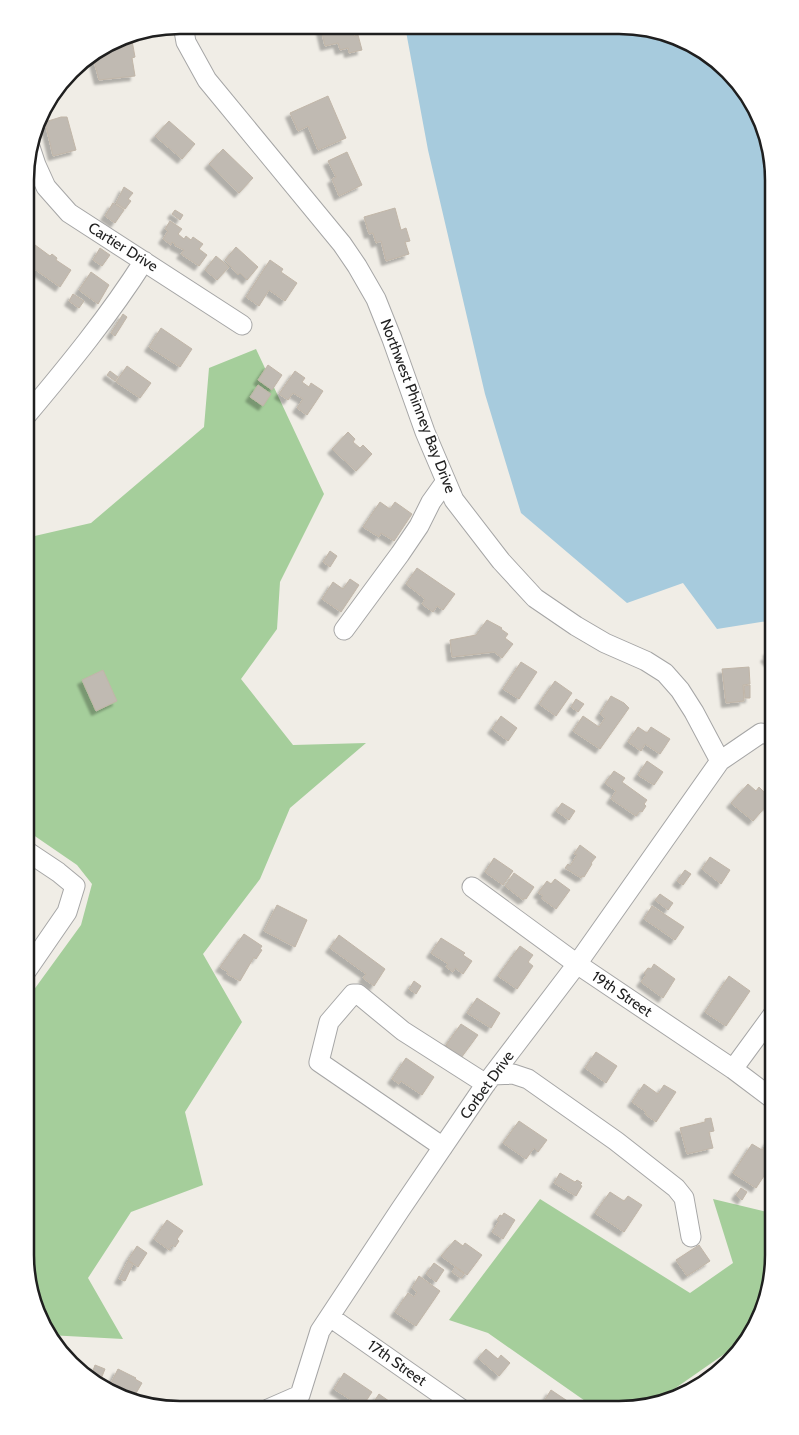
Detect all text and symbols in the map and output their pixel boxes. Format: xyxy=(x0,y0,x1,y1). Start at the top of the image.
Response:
street label: Cartier Drive xyxy=(85,218,161,276)
street label: Northwest Phinney Bay Drive xyxy=(376,316,460,496)
street label: 19th Street xyxy=(589,967,655,1021)
street label: Corbet Drive xyxy=(456,1047,518,1123)
street label: 17th Street xyxy=(364,1336,430,1390)

